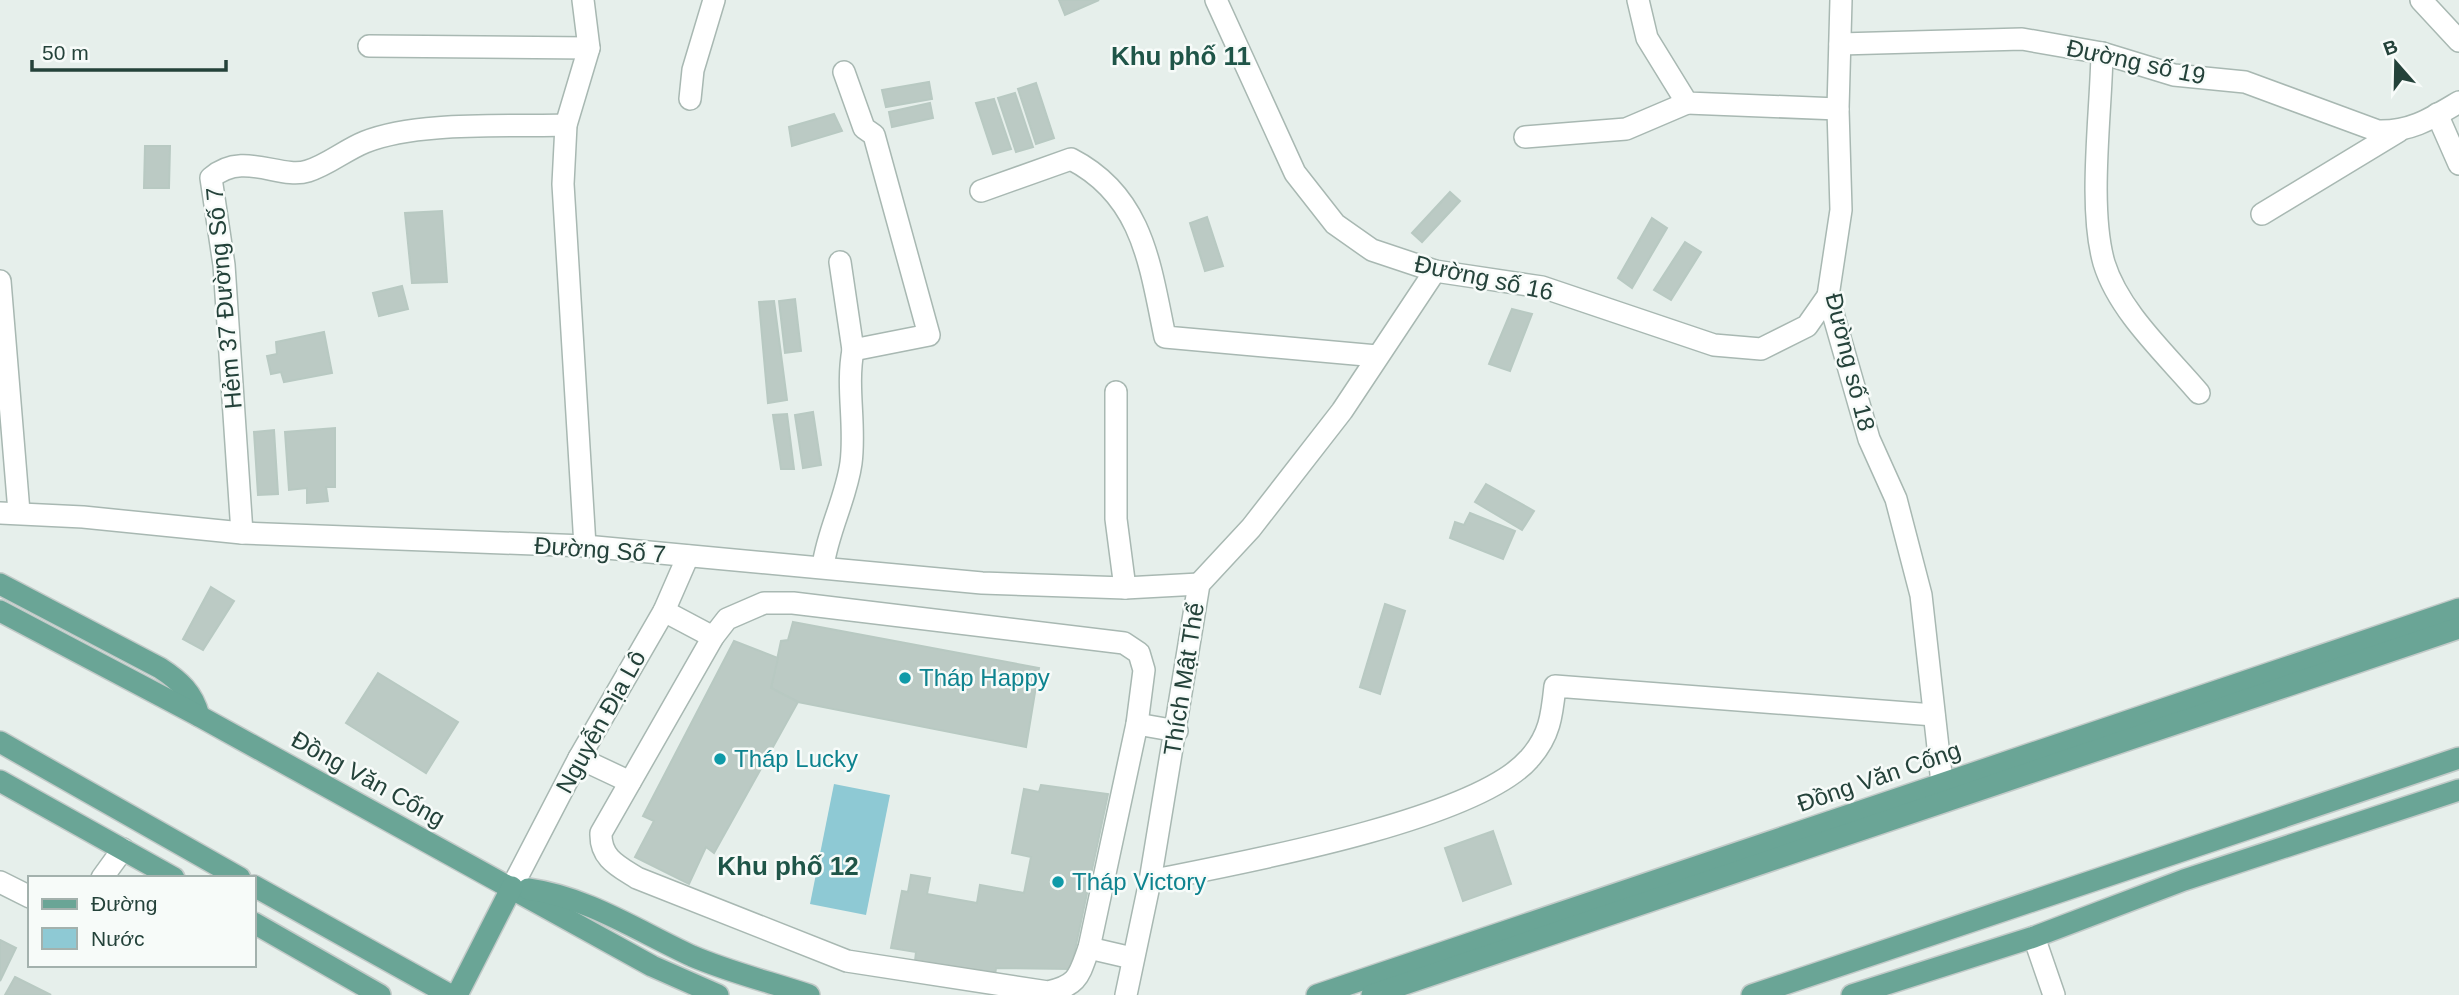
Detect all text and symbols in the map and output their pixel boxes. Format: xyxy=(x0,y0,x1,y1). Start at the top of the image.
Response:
scale bar xyxy=(32,28,226,72)
north arrow xyxy=(2361,28,2431,98)
street label: Đường số 19 xyxy=(2064,34,2208,89)
text: B xyxy=(2380,35,2400,60)
text: 50 m xyxy=(42,41,89,64)
district label: Khu phố 11 xyxy=(1111,41,1251,71)
street label: Hẻm 37 Đường Số 7 xyxy=(200,186,247,410)
street label: Đường số 16 xyxy=(1412,250,1556,305)
street label: Đường số 18 xyxy=(1820,290,1881,434)
street label: Đường Số 7 xyxy=(533,531,667,568)
street label: Thích Mật Thể xyxy=(1158,601,1209,757)
street label: Nguyễn Địa Lô xyxy=(550,646,651,798)
place label: Tháp Happy xyxy=(919,664,1050,691)
marker: Tháp Happy xyxy=(897,670,913,686)
street label: Đồng Văn Cống xyxy=(287,725,449,832)
street label: Đồng Văn Cống xyxy=(1794,736,1964,817)
place label: Tháp Lucky xyxy=(734,745,858,772)
marker: Tháp Lucky xyxy=(712,751,728,767)
district label: Khu phố 12 xyxy=(717,851,859,881)
place label: Tháp Victory xyxy=(1072,868,1206,895)
marker: Tháp Victory xyxy=(1050,874,1066,890)
legend xyxy=(28,876,256,967)
text: Đường xyxy=(91,892,157,915)
text: Nước xyxy=(91,927,145,950)

